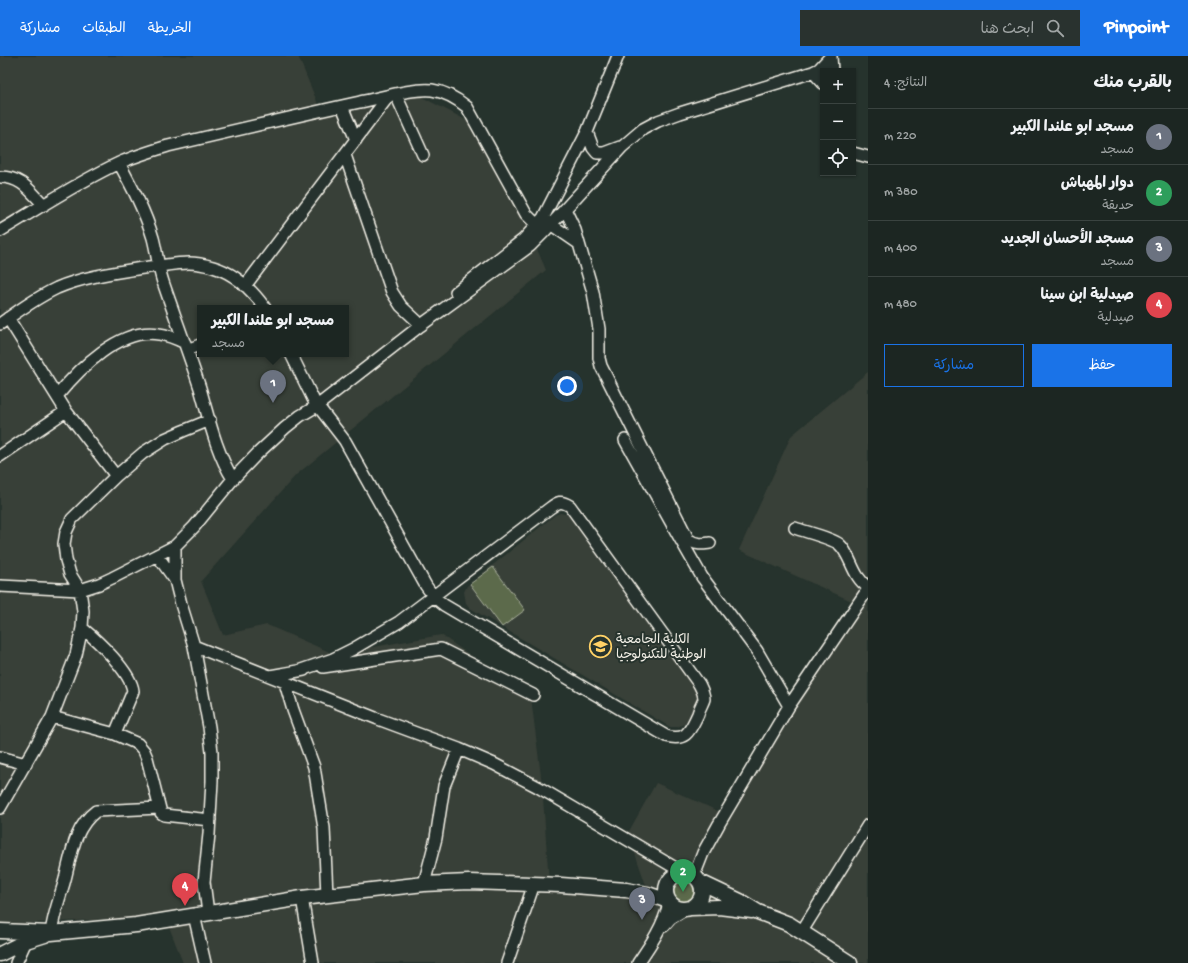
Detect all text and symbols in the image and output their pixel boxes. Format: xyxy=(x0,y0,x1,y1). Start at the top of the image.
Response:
search box xyxy=(800,10,1080,46)
icon: search xyxy=(1044,17,1066,39)
text: Pinpoint xyxy=(1104,17,1168,40)
text: مشاركة xyxy=(20,21,60,38)
text: الطبقات xyxy=(82,21,126,38)
text: الخريطة xyxy=(148,21,191,38)
text: ابحث هنا xyxy=(981,21,1034,39)
map controls xyxy=(820,68,856,176)
button: + xyxy=(820,68,856,104)
text: بالقرب منك xyxy=(1093,74,1172,94)
text: النتائج: 4 xyxy=(884,76,927,91)
button: − xyxy=(820,104,856,140)
text: مسجد ابو علندا الكبير xyxy=(1012,119,1134,137)
text: 220 m xyxy=(884,129,916,144)
text: 1 xyxy=(1156,129,1162,144)
button: locate xyxy=(820,140,856,176)
text: مسجد xyxy=(1101,143,1134,158)
text: دوار المهباش xyxy=(1061,175,1134,193)
text: 380 m xyxy=(884,185,918,200)
text: 2 xyxy=(1156,185,1162,200)
text: حديقة xyxy=(1102,199,1134,214)
text: مسجد الأحسان الجديد xyxy=(1001,231,1134,249)
text: 400 m xyxy=(884,241,917,256)
text: 3 xyxy=(1156,241,1162,256)
text: مسجد xyxy=(1101,255,1134,270)
text: صيدلية ابن سينا xyxy=(1040,287,1134,305)
text: 480 m xyxy=(884,297,917,312)
text: 4 xyxy=(1156,297,1162,312)
popup xyxy=(197,305,349,357)
text: صيدلية xyxy=(1097,311,1134,326)
text: مسجد ابو علندا الكبير xyxy=(212,313,334,331)
text: مسجد xyxy=(212,337,245,352)
button: مشاركة xyxy=(884,344,1024,387)
button: حفظ xyxy=(1032,344,1172,387)
pin: 1 xyxy=(260,370,286,403)
your location xyxy=(557,376,577,396)
place label: الكلية الجامعية الوطنية للتكنولوجيا xyxy=(616,633,706,663)
school or university icon: الكلية الجامعية الوطنية للتكنولوجيا xyxy=(588,634,614,660)
pin: 2 xyxy=(670,859,696,892)
pin: 4 xyxy=(172,873,198,906)
pin: 3 xyxy=(629,887,655,920)

